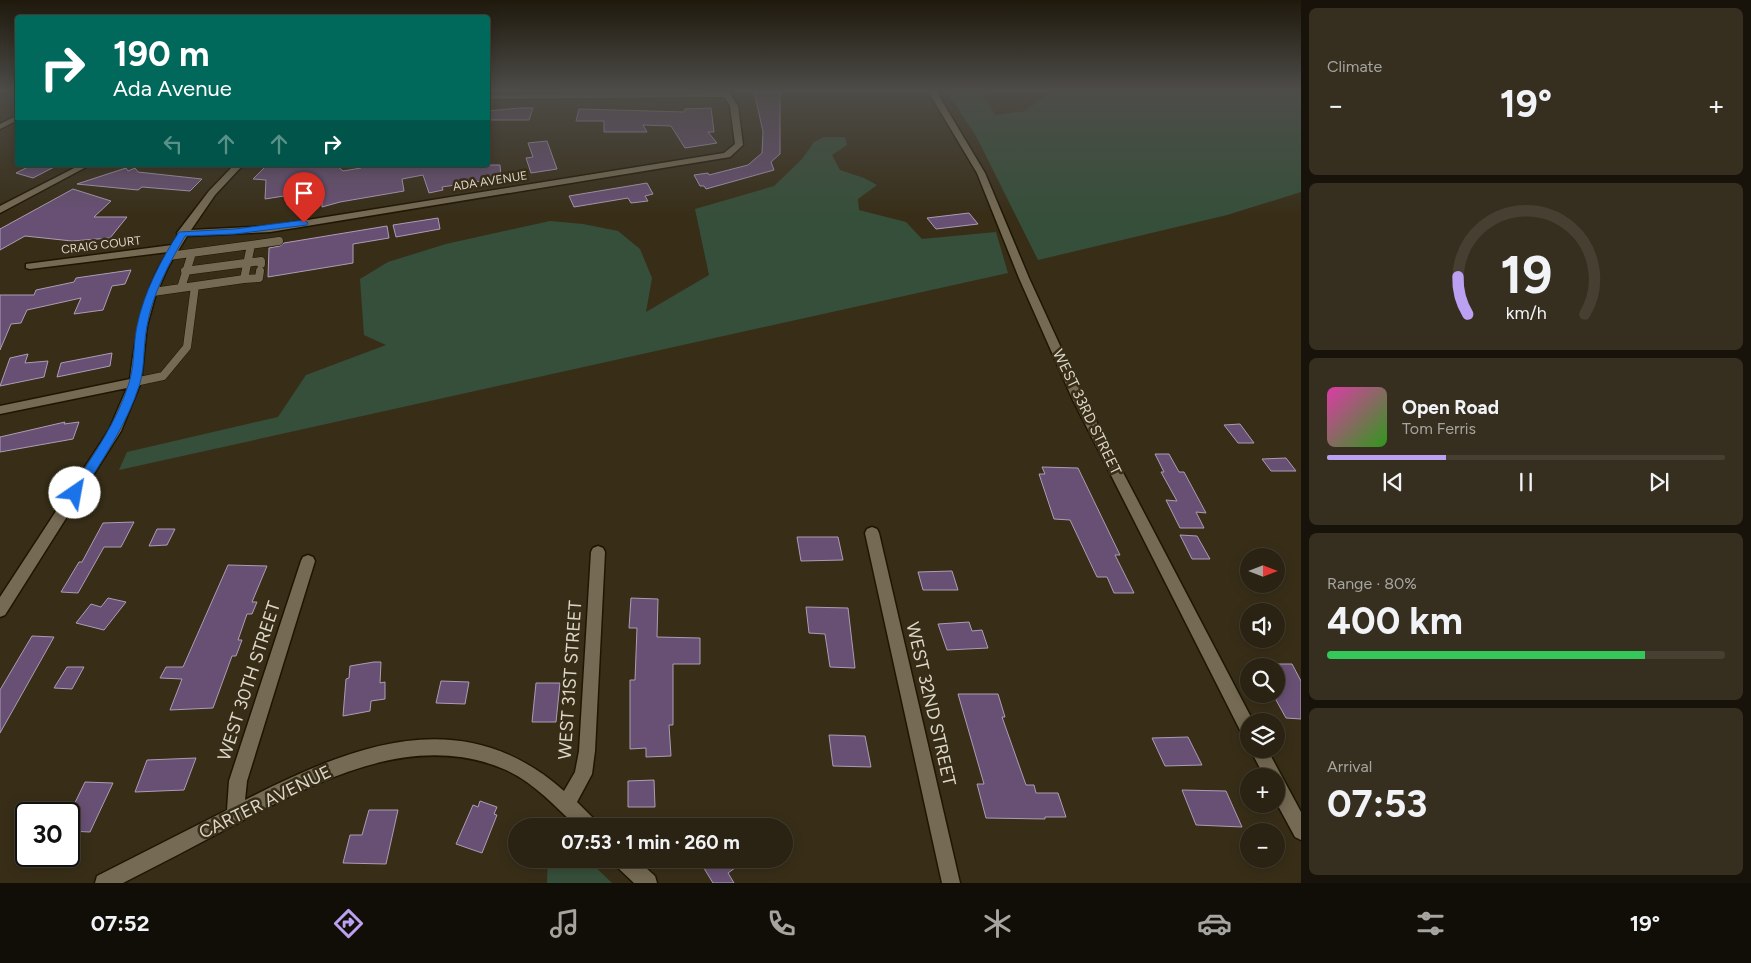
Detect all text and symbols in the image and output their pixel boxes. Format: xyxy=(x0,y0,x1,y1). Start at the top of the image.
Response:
text: 190 m xyxy=(113,33,210,75)
icon: right xyxy=(30,35,95,100)
text: Climate xyxy=(1327,57,1382,76)
text: Ada Avenue xyxy=(113,75,232,102)
text: 19° xyxy=(1500,81,1552,127)
text: − xyxy=(1327,88,1344,122)
text: + xyxy=(1708,88,1725,122)
icon: left xyxy=(159,130,187,158)
icon: ahead xyxy=(212,130,240,158)
icon: ahead xyxy=(265,130,293,158)
icon: right xyxy=(318,130,346,158)
street label: ADA AVENUE xyxy=(452,168,528,194)
pin xyxy=(283,172,325,223)
icon: arrive xyxy=(290,179,318,207)
street label: CRAIG COURT xyxy=(60,233,142,257)
text: 19 xyxy=(1500,244,1552,306)
text: km/h xyxy=(1506,302,1546,323)
street label: WEST 33RD STREET xyxy=(1049,346,1125,478)
text: Open Road xyxy=(1402,396,1499,419)
text: Tom Ferris xyxy=(1402,419,1476,438)
position arrow xyxy=(48,466,100,518)
icon: previous xyxy=(1379,468,1407,496)
icon: pause xyxy=(1512,468,1540,496)
icon: next xyxy=(1645,468,1673,496)
north arrow xyxy=(1240,548,1285,592)
map controls xyxy=(1240,548,1285,868)
text: Range · 80% xyxy=(1327,574,1417,593)
text: 400 km xyxy=(1327,598,1463,644)
street label: WEST 30TH STREET xyxy=(213,599,285,763)
street label: WEST 31ST STREET xyxy=(553,600,587,760)
button: sound xyxy=(1240,603,1285,648)
street label: WEST 32ND STREET xyxy=(901,620,961,788)
button: search xyxy=(1240,658,1285,703)
button: layers xyxy=(1240,713,1285,758)
text: Arrival xyxy=(1327,757,1372,776)
street label: CARTER AVENUE xyxy=(195,760,335,844)
button: + xyxy=(1240,768,1285,813)
text: 07:53 xyxy=(1327,781,1427,827)
speed limit sign: 30 xyxy=(15,802,80,867)
button: − xyxy=(1240,823,1285,868)
text: 07:53 · 1 min · 260 m xyxy=(561,831,740,854)
icon: directions xyxy=(331,906,366,941)
icon: music xyxy=(547,906,582,941)
icon: phone xyxy=(764,906,799,941)
icon: climate xyxy=(980,906,1015,941)
icon: car xyxy=(1197,906,1232,941)
icon: filters xyxy=(1413,906,1448,941)
text: 07:52 xyxy=(91,910,149,937)
text: 19° xyxy=(1630,910,1660,937)

